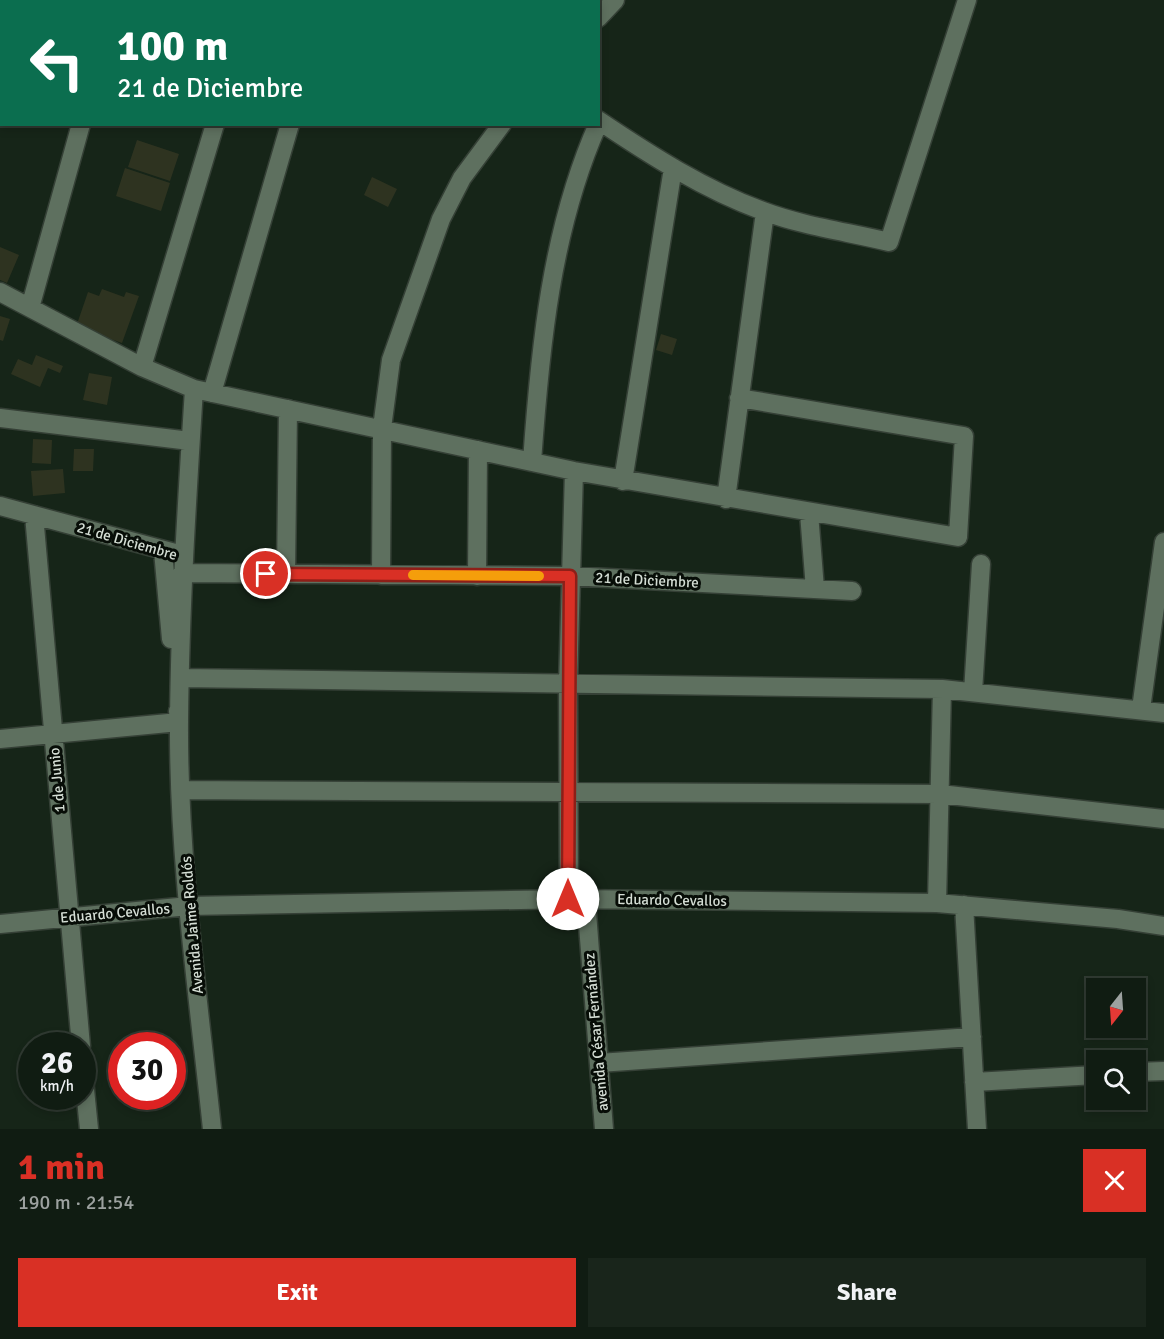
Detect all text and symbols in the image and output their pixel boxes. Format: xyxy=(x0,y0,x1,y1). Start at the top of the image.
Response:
text: 100 m xyxy=(117,21,228,72)
icon: left xyxy=(18,24,96,102)
text: 21 de Diciembre xyxy=(117,72,303,105)
street label: 21 de Diciembre xyxy=(75,518,179,564)
pin xyxy=(240,548,291,599)
icon: arrive xyxy=(249,557,282,590)
street label: 21 de Diciembre xyxy=(595,568,699,592)
street label: 1 de Junio xyxy=(45,747,69,813)
street label: Avenida Jaime Roldós xyxy=(177,855,207,995)
position arrow xyxy=(536,867,600,931)
street label: Eduardo Cevallos xyxy=(617,890,728,910)
street label: Eduardo Cevallos xyxy=(59,899,171,927)
street label: avenida César Fernández xyxy=(580,952,612,1112)
north arrow xyxy=(1086,978,1146,1038)
map controls xyxy=(1086,978,1146,1110)
speed limit sign: 30 xyxy=(108,1032,186,1110)
text: 26 xyxy=(41,1045,73,1082)
button: search xyxy=(1086,1050,1146,1110)
text: km/h xyxy=(40,1077,74,1095)
text: 1 min xyxy=(18,1145,105,1190)
button: close xyxy=(1083,1149,1146,1212)
text: 190 m · 21:54 xyxy=(18,1190,134,1215)
button: Exit xyxy=(18,1258,576,1327)
button: Share xyxy=(588,1258,1146,1327)

